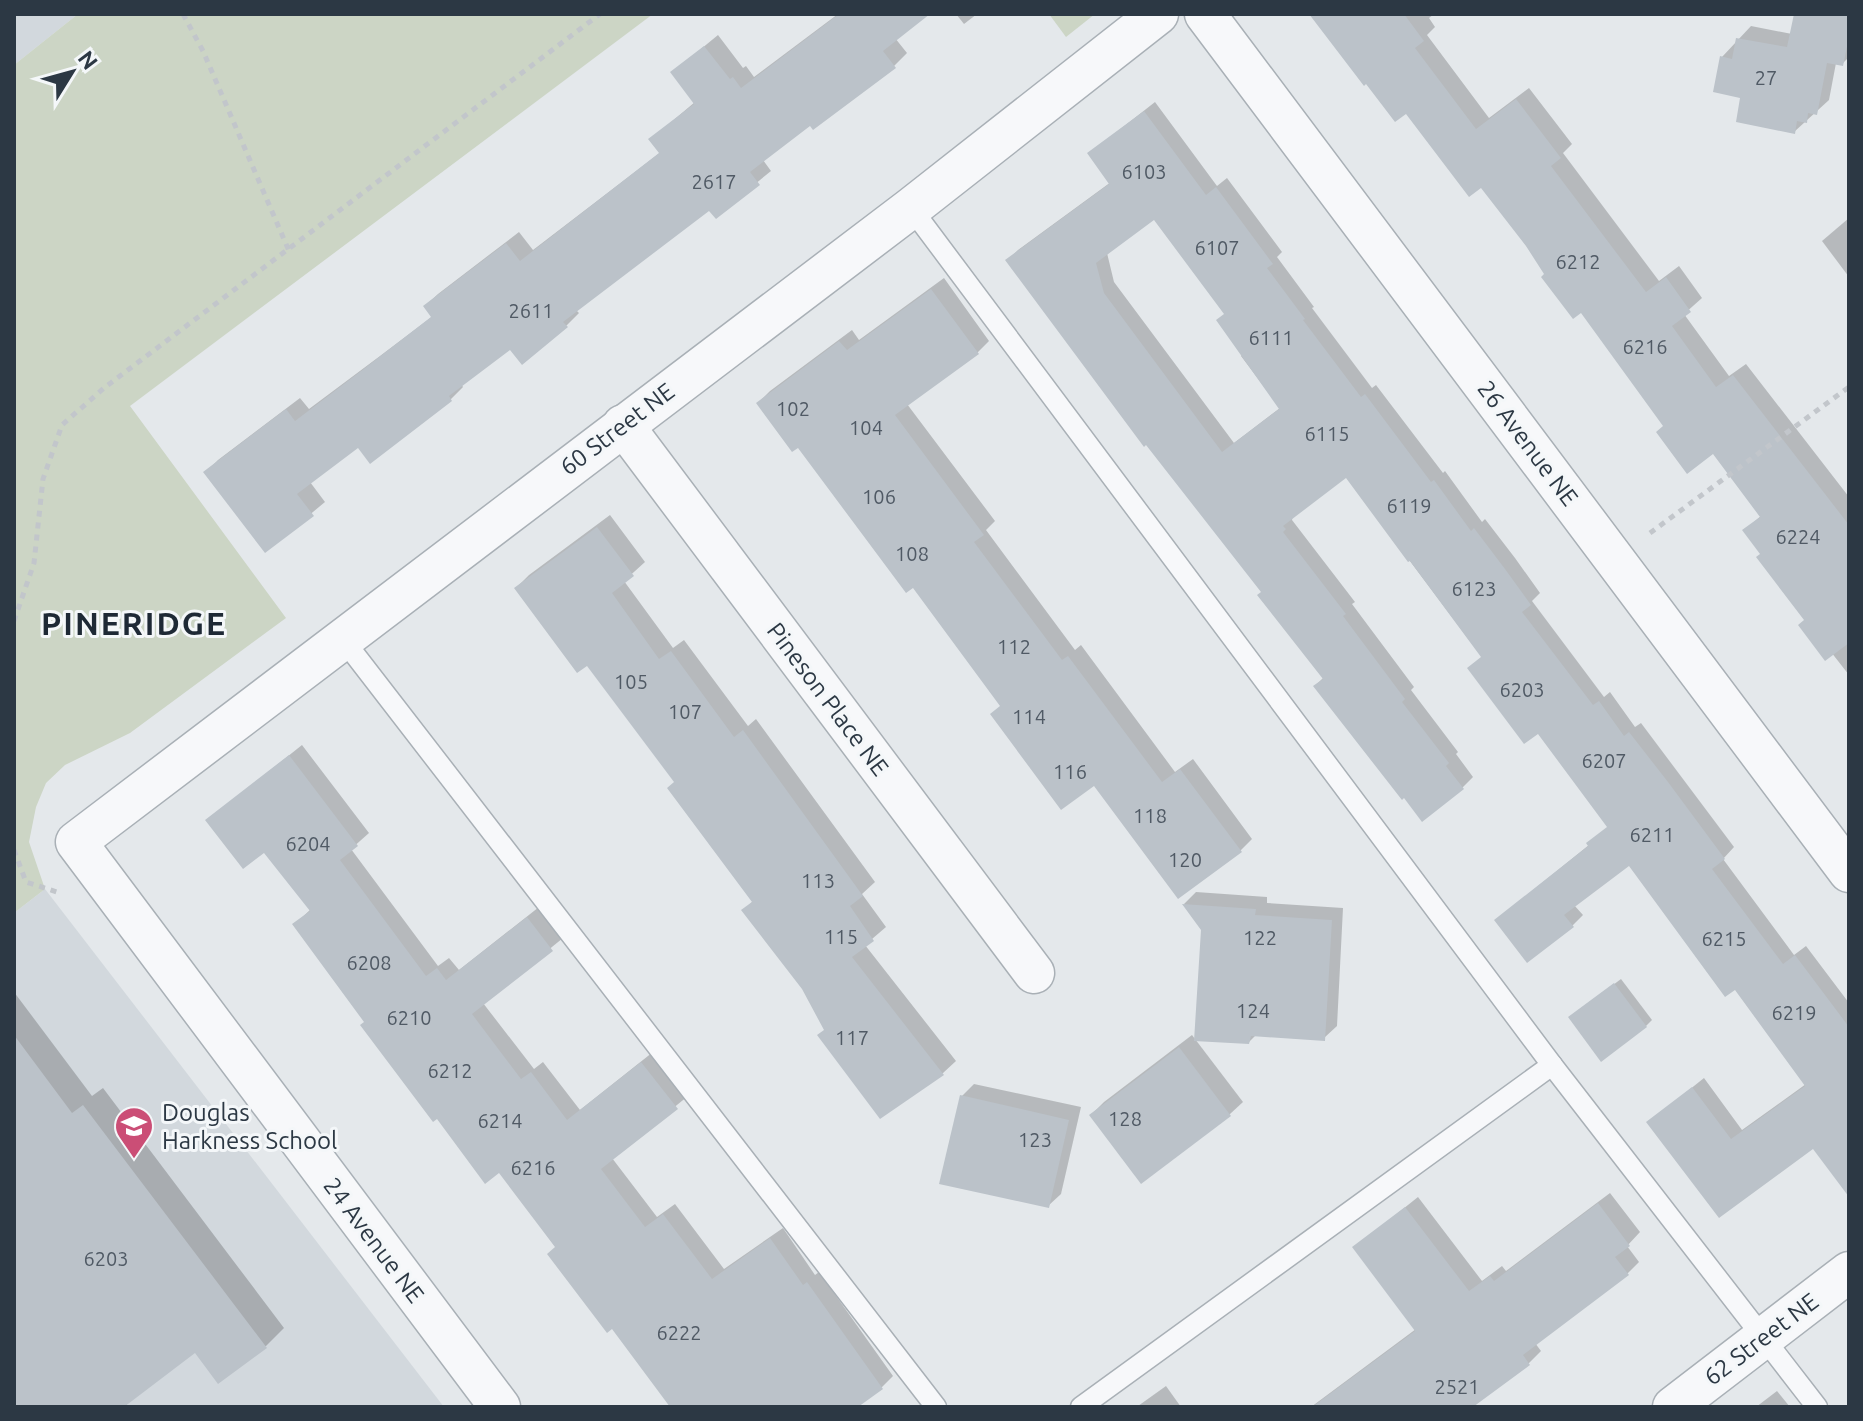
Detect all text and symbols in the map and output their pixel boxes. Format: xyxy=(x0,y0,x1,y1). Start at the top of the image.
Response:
north arrow xyxy=(32,32,112,112)
text: N xyxy=(73,46,103,74)
house number: 27 xyxy=(1755,66,1777,89)
house number: 6103 xyxy=(1121,160,1167,183)
house number: 2617 xyxy=(691,170,737,193)
house number: 6107 xyxy=(1194,236,1240,259)
house number: 6212 xyxy=(1555,250,1601,273)
house number: 2611 xyxy=(508,299,554,322)
house number: 6111 xyxy=(1248,326,1294,349)
house number: 6216 xyxy=(1622,335,1668,358)
street label: 26 Avenue NE xyxy=(1472,375,1584,511)
street label: 60 Street NE xyxy=(555,377,679,481)
house number: 102 xyxy=(776,397,810,420)
house number: 104 xyxy=(849,416,883,439)
house number: 6115 xyxy=(1304,422,1350,445)
house number: 106 xyxy=(862,485,896,508)
house number: 6119 xyxy=(1386,494,1432,517)
house number: 6224 xyxy=(1775,525,1821,548)
house number: 108 xyxy=(895,542,929,565)
house number: 6123 xyxy=(1451,577,1497,600)
district label: PINERIDGE xyxy=(41,605,227,641)
street label: Pineson Place NE xyxy=(762,617,894,781)
house number: 112 xyxy=(997,635,1031,658)
house number: 105 xyxy=(614,670,648,693)
house number: 6203 xyxy=(1499,678,1545,701)
house number: 107 xyxy=(668,700,702,723)
house number: 114 xyxy=(1012,705,1046,728)
house number: 6207 xyxy=(1581,749,1627,772)
house number: 116 xyxy=(1053,760,1087,783)
house number: 118 xyxy=(1133,804,1167,827)
house number: 6211 xyxy=(1629,823,1675,846)
house number: 6204 xyxy=(285,832,331,855)
house number: 120 xyxy=(1168,848,1202,871)
house number: 113 xyxy=(801,869,835,892)
house number: 115 xyxy=(824,925,858,948)
house number: 122 xyxy=(1243,926,1277,949)
house number: 6215 xyxy=(1701,927,1747,950)
house number: 6208 xyxy=(346,951,392,974)
house number: 124 xyxy=(1236,999,1270,1022)
house number: 6219 xyxy=(1771,1001,1817,1024)
house number: 6210 xyxy=(386,1006,432,1029)
house number: 117 xyxy=(835,1026,869,1049)
house number: 6212 xyxy=(427,1059,473,1082)
place label: Douglas Harkness School xyxy=(162,1099,337,1154)
school or university icon: Douglas Harkness School xyxy=(113,1105,155,1160)
house number: 128 xyxy=(1108,1107,1142,1130)
house number: 6214 xyxy=(477,1109,523,1132)
house number: 123 xyxy=(1018,1128,1052,1151)
house number: 6216 xyxy=(510,1156,556,1179)
street label: 24 Avenue NE xyxy=(318,1172,430,1308)
house number: 6203 xyxy=(83,1247,129,1270)
street label: 62 Street NE xyxy=(1699,1287,1823,1391)
house number: 6222 xyxy=(656,1321,702,1344)
house number: 2521 xyxy=(1434,1375,1480,1398)

